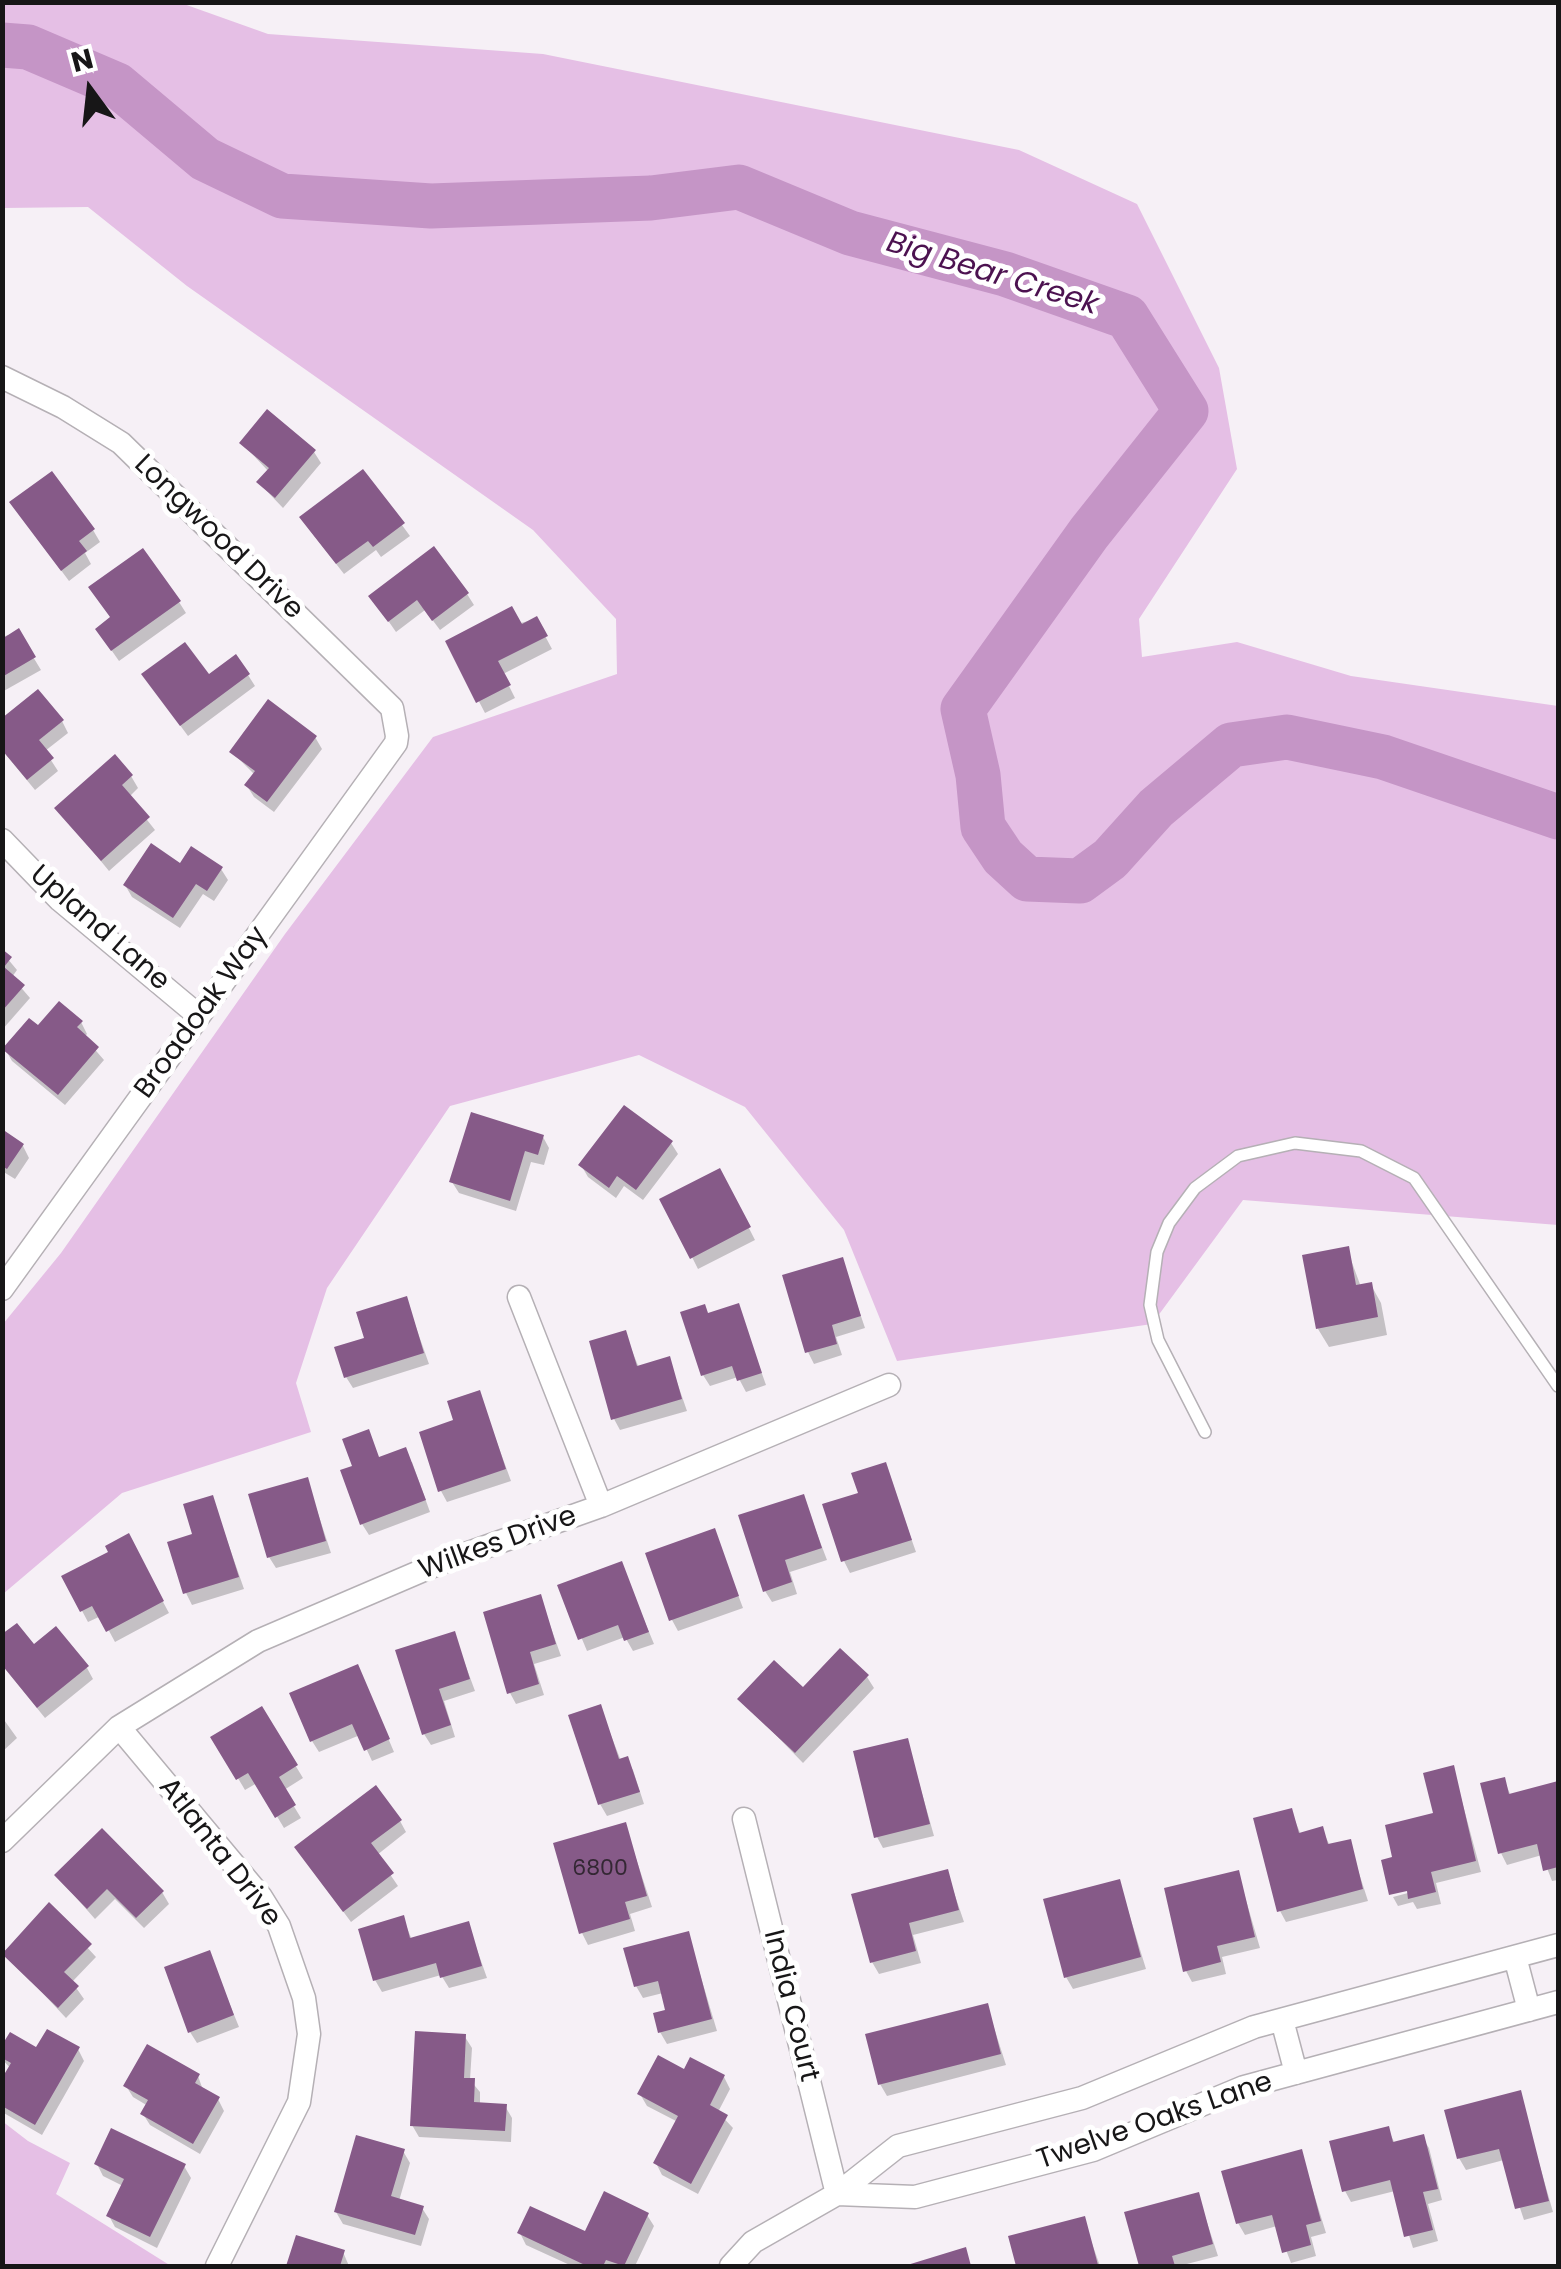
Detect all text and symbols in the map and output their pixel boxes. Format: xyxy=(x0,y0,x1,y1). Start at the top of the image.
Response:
text: N xyxy=(67,39,97,82)
north arrow xyxy=(40,40,140,140)
water label: Big Bear Creek xyxy=(882,226,1102,324)
street label: Longwood Drive xyxy=(126,449,310,627)
street label: Upland Lane xyxy=(22,859,176,999)
street label: Broadoak Way xyxy=(128,921,276,1105)
street label: Wilkes Drive xyxy=(415,1500,581,1588)
street label: Atlanta Drive xyxy=(150,1772,288,1934)
house number: 6800 xyxy=(572,1856,628,1882)
street label: India Court xyxy=(755,1927,825,2085)
street label: Twelve Oaks Lane xyxy=(1033,2066,1277,2178)

